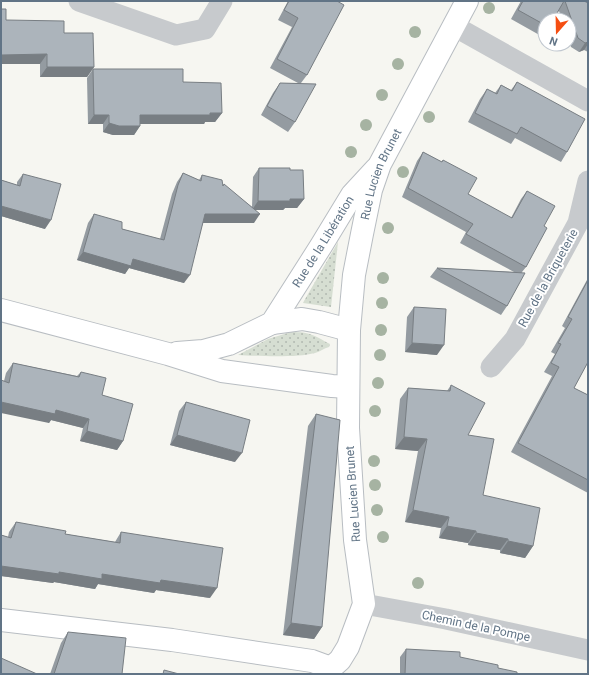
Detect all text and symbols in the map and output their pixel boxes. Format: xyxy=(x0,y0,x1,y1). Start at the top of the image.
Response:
north arrow xyxy=(537,12,577,52)
text: N xyxy=(548,33,560,48)
street label: Rue Lucien Brunet xyxy=(358,126,404,221)
street label: Rue de la Libération xyxy=(289,193,357,290)
street label: Rue de la Briqueterie xyxy=(515,227,581,329)
street label: Rue Lucien Brunet xyxy=(343,445,363,543)
street label: Chemin de la Pompe xyxy=(421,608,531,644)

